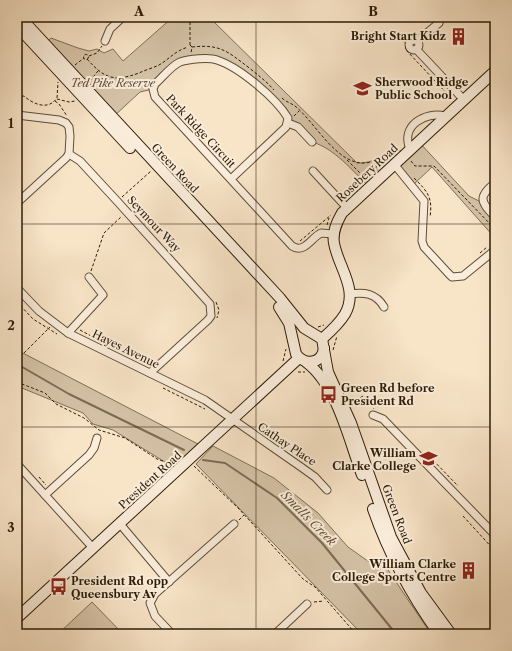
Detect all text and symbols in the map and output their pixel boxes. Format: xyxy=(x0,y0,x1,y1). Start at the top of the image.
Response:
text: A xyxy=(133,3,145,19)
text: B xyxy=(368,3,378,19)
building icon: Bright Start Kidz xyxy=(449,26,469,46)
place label: Bright Start Kidz xyxy=(351,29,446,43)
place label: Sherwood Ridge Public School xyxy=(375,75,469,102)
park label: Ted Pike Reserve xyxy=(71,76,156,90)
school or university icon: Sherwood Ridge Public School xyxy=(352,78,372,98)
street label: Park Ridge Circuit xyxy=(163,91,239,171)
text: 1 xyxy=(8,115,14,131)
street label: Green Road xyxy=(148,140,202,196)
street label: Rosebery Road xyxy=(333,141,401,205)
street label: Seymour Way xyxy=(124,193,184,256)
text: 2 xyxy=(7,317,15,333)
street label: Hayes Avenue xyxy=(90,327,162,371)
place label: Green Rd before President Rd xyxy=(341,381,435,408)
bus stop icon: Green Rd before President Rd xyxy=(318,384,338,404)
street label: Cathay Place xyxy=(255,419,319,469)
place label: William Clarke College xyxy=(332,446,416,473)
street label: President Road xyxy=(116,448,185,512)
school or university icon: William Clarke College xyxy=(419,449,439,469)
street label: Green Road xyxy=(379,482,415,546)
water label: Smalls Creek xyxy=(278,487,340,549)
text: 3 xyxy=(7,519,15,535)
place label: William Clarke College Sports Centre xyxy=(332,557,456,584)
building icon: William Clarke College Sports Centre xyxy=(459,560,479,580)
place label: President Rd opp Queensbury Av xyxy=(71,574,168,601)
bus stop icon: President Rd opp Queensbury Av xyxy=(48,577,68,597)

